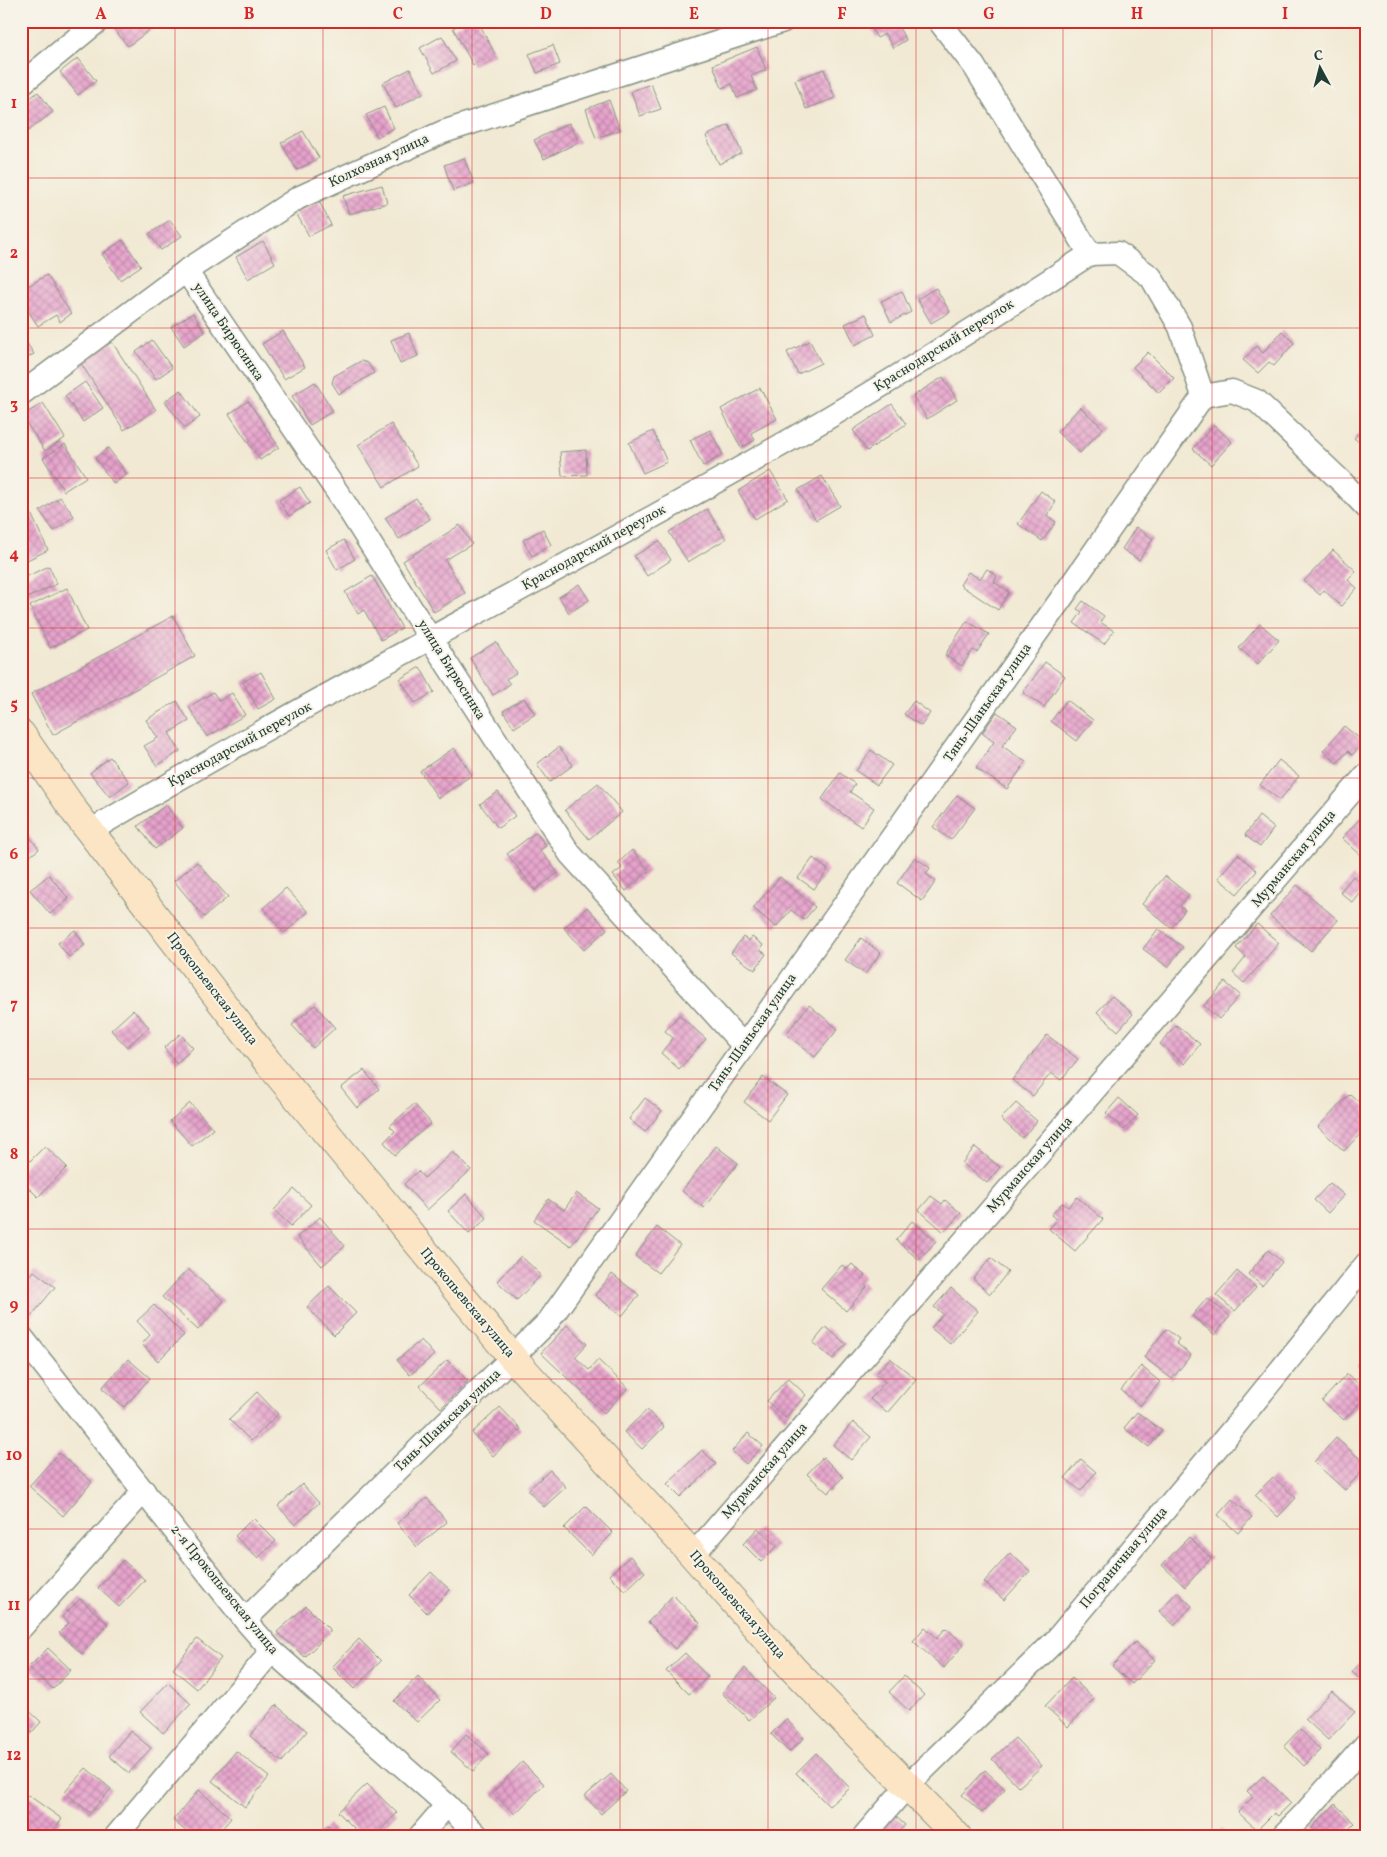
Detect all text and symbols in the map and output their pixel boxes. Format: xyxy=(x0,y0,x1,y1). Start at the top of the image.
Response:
text: A xyxy=(95,4,107,26)
text: B xyxy=(244,4,255,26)
text: C xyxy=(393,4,403,26)
text: D xyxy=(540,4,552,26)
text: E xyxy=(689,4,699,26)
text: F xyxy=(837,4,847,26)
text: G xyxy=(983,4,995,26)
text: H xyxy=(1131,4,1143,26)
text: I xyxy=(1282,4,1288,26)
north arrow xyxy=(1294,42,1344,92)
text: С xyxy=(1313,47,1324,67)
text: 1 xyxy=(11,93,17,115)
street label: Колхозная улица xyxy=(326,129,432,193)
text: 2 xyxy=(10,243,18,265)
street label: улица Бирюсинка xyxy=(188,279,268,385)
street label: Краснодарский переулок xyxy=(870,295,1018,397)
text: 3 xyxy=(10,394,18,416)
street label: Краснодарский переулок xyxy=(519,500,670,596)
text: 4 xyxy=(9,544,19,566)
street label: улица Бирюсинка xyxy=(412,616,490,724)
street label: Тянь-Шаньская улица xyxy=(940,640,1036,766)
text: 5 xyxy=(10,694,18,716)
street label: Краснодарский переулок xyxy=(165,697,316,793)
street label: Мурманская улица xyxy=(1247,806,1341,912)
text: 6 xyxy=(10,844,19,866)
street label: Прокопьевская улица xyxy=(162,929,262,1049)
street label: Тянь-Шаньская улица xyxy=(705,970,801,1096)
text: 7 xyxy=(10,994,18,1016)
street label: Мурманская улица xyxy=(983,1113,1077,1217)
text: 8 xyxy=(10,1144,18,1166)
street label: Прокопьевская улица xyxy=(415,1244,519,1362)
text: 9 xyxy=(10,1295,19,1317)
street label: Тянь-Шаньская улица xyxy=(391,1365,505,1477)
street label: Мурманская улица xyxy=(718,1419,812,1523)
text: 10 xyxy=(6,1445,22,1467)
street label: Пограничная улица xyxy=(1076,1503,1172,1613)
street label: 2-я Прокопьевская улица xyxy=(166,1521,282,1659)
street label: Прокопьевская улица xyxy=(684,1546,790,1664)
text: 11 xyxy=(8,1595,20,1617)
text: 12 xyxy=(7,1745,21,1767)

